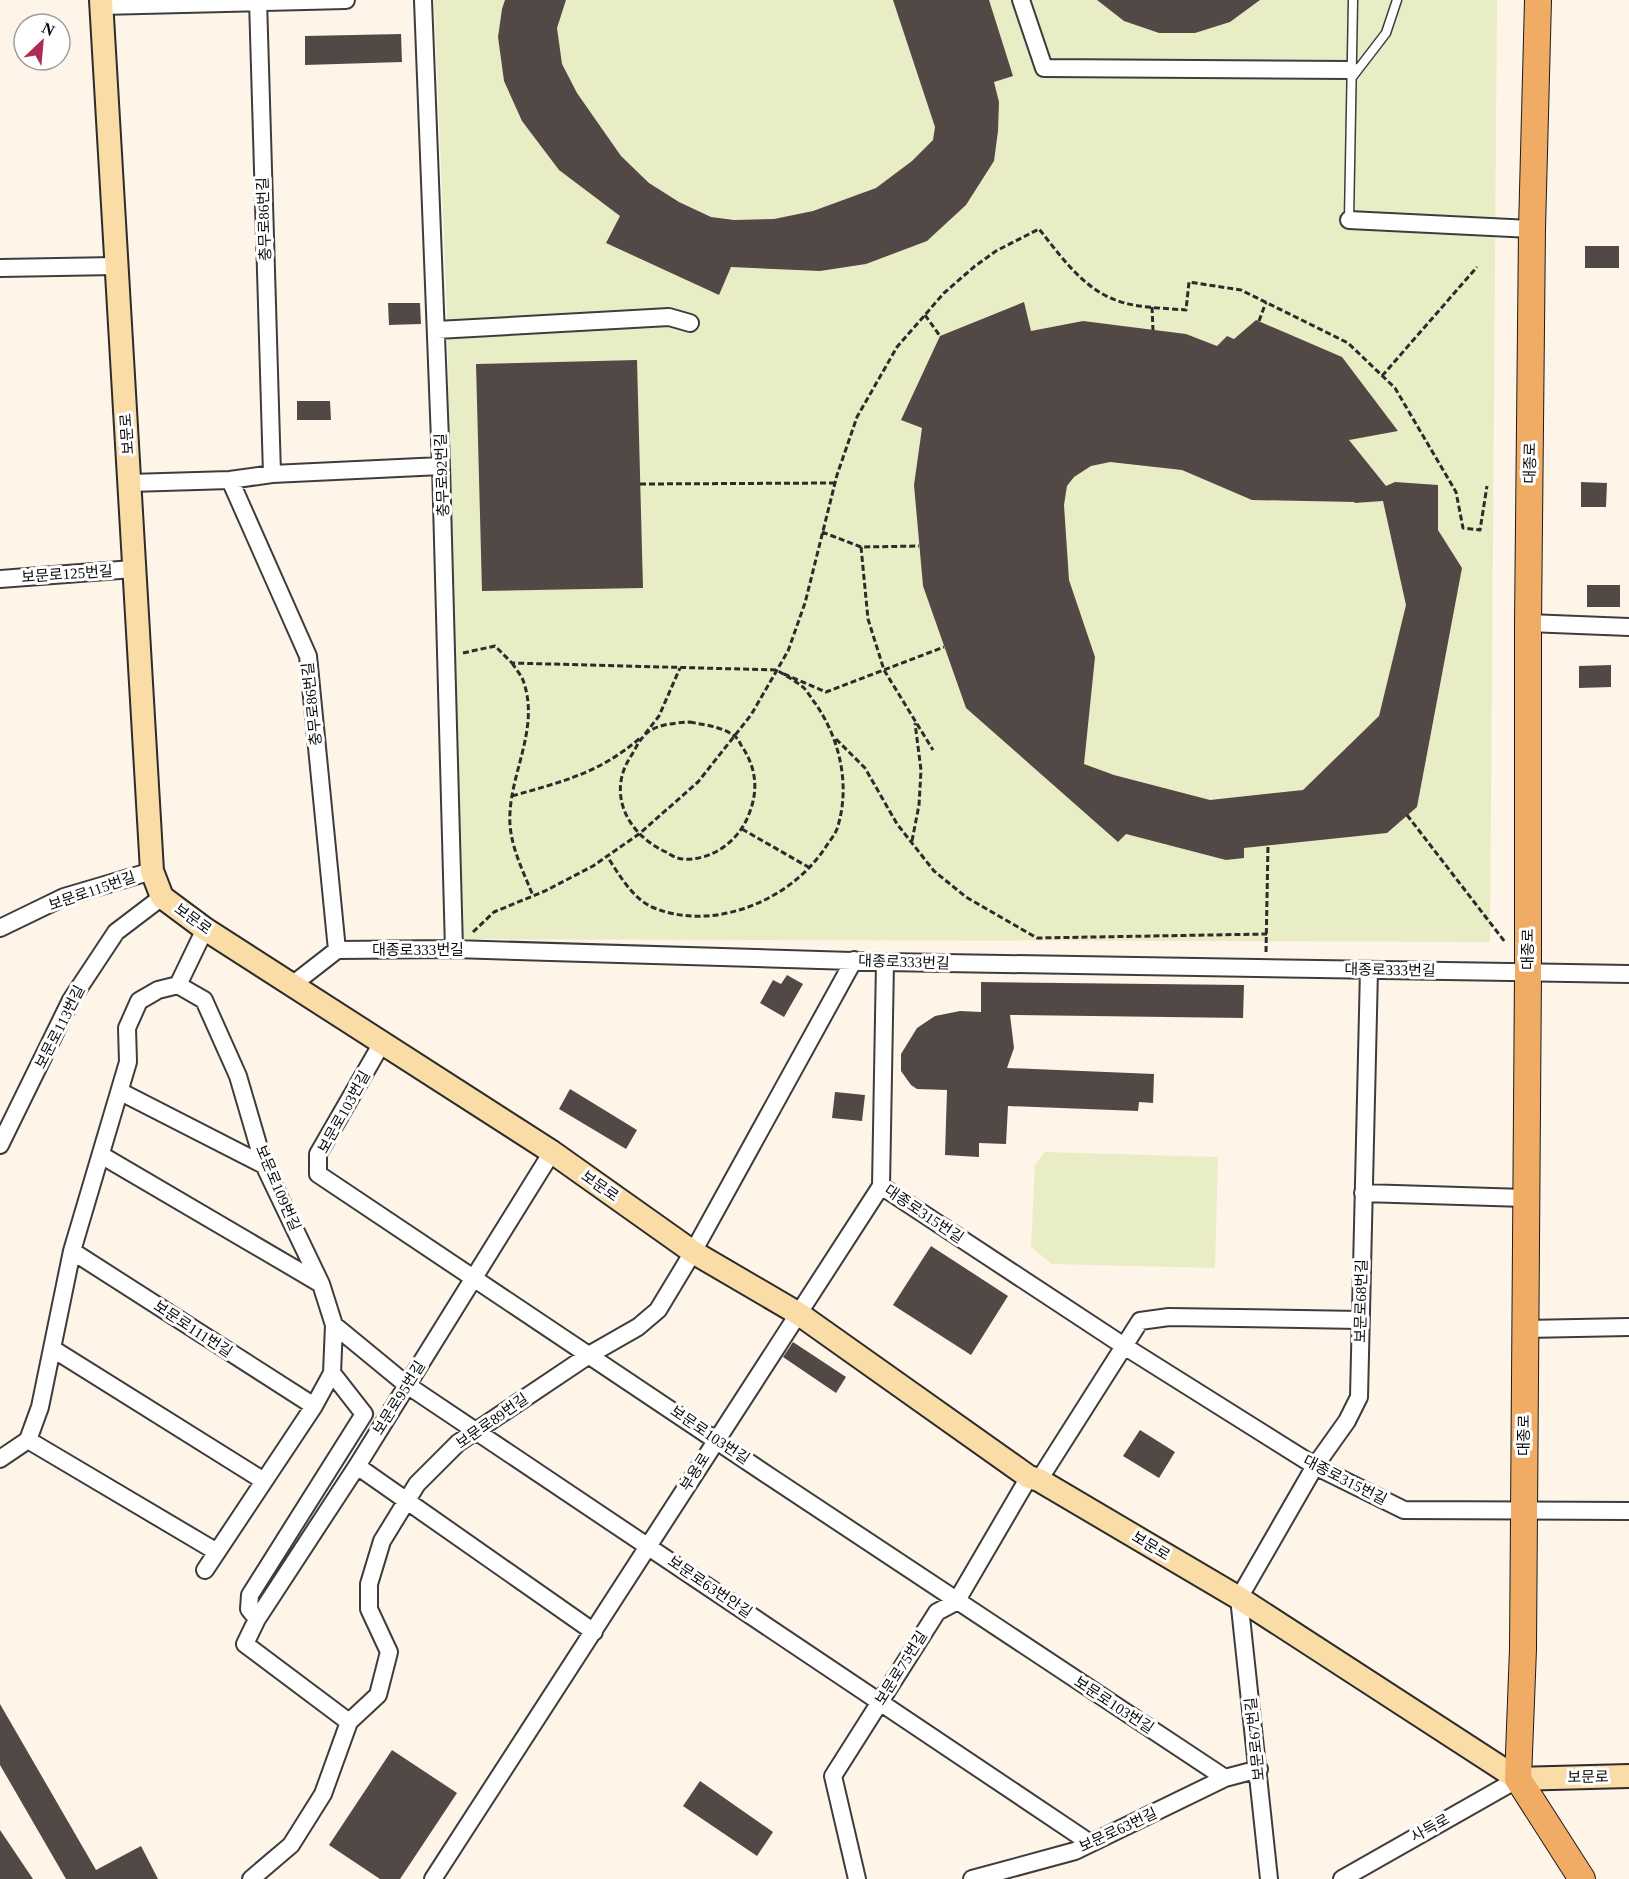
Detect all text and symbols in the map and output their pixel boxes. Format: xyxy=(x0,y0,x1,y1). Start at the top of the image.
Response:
north arrow xyxy=(12,12,72,72)
text: N xyxy=(39,19,58,39)
street label: 충무로86번길 xyxy=(255,177,273,261)
street label: 보문로 xyxy=(118,413,136,455)
street label: 충무로92번길 xyxy=(433,433,451,517)
street label: 대종로 xyxy=(1522,442,1538,484)
street label: 보문로125번길 xyxy=(21,563,113,585)
street label: 충무로86번길 xyxy=(300,661,324,747)
street label: 보문로115번길 xyxy=(46,869,138,913)
street label: 보문로 xyxy=(172,900,214,938)
street label: 대종로 xyxy=(1520,928,1536,970)
street label: 대종로333번길 xyxy=(372,942,464,958)
street label: 대종로333번길 xyxy=(858,952,950,972)
street label: 대종로333번길 xyxy=(1344,961,1436,979)
street label: 보문로113번길 xyxy=(32,983,88,1071)
street label: 보문로103번길 xyxy=(315,1068,373,1156)
street label: 보문로109번길 xyxy=(253,1143,303,1233)
street label: 보문로 xyxy=(578,1168,622,1204)
street label: 대종로315번길 xyxy=(882,1182,966,1246)
street label: 보문로68번길 xyxy=(1352,1259,1370,1343)
street label: 보문로111번길 xyxy=(151,1298,235,1360)
street label: 보문로95번길 xyxy=(370,1358,428,1438)
street label: 보문로89번길 xyxy=(453,1390,531,1452)
street label: 보문로103번길 xyxy=(668,1403,752,1467)
street label: 대종로 xyxy=(1516,1414,1532,1456)
street label: 부용로 xyxy=(677,1450,713,1494)
street label: 대종로315번길 xyxy=(1301,1452,1389,1508)
street label: 보문로 xyxy=(1129,1528,1173,1564)
street label: 보문로63번안길 xyxy=(665,1553,755,1621)
street label: 보문로75번길 xyxy=(872,1628,930,1708)
street label: 보문로103번길 xyxy=(1071,1673,1157,1737)
street label: 보문로67번길 xyxy=(1243,1696,1267,1782)
street label: 보문로 xyxy=(1567,1769,1609,1785)
street label: 보문로63번길 xyxy=(1077,1805,1159,1855)
street label: 사득로 xyxy=(1408,1811,1452,1845)

